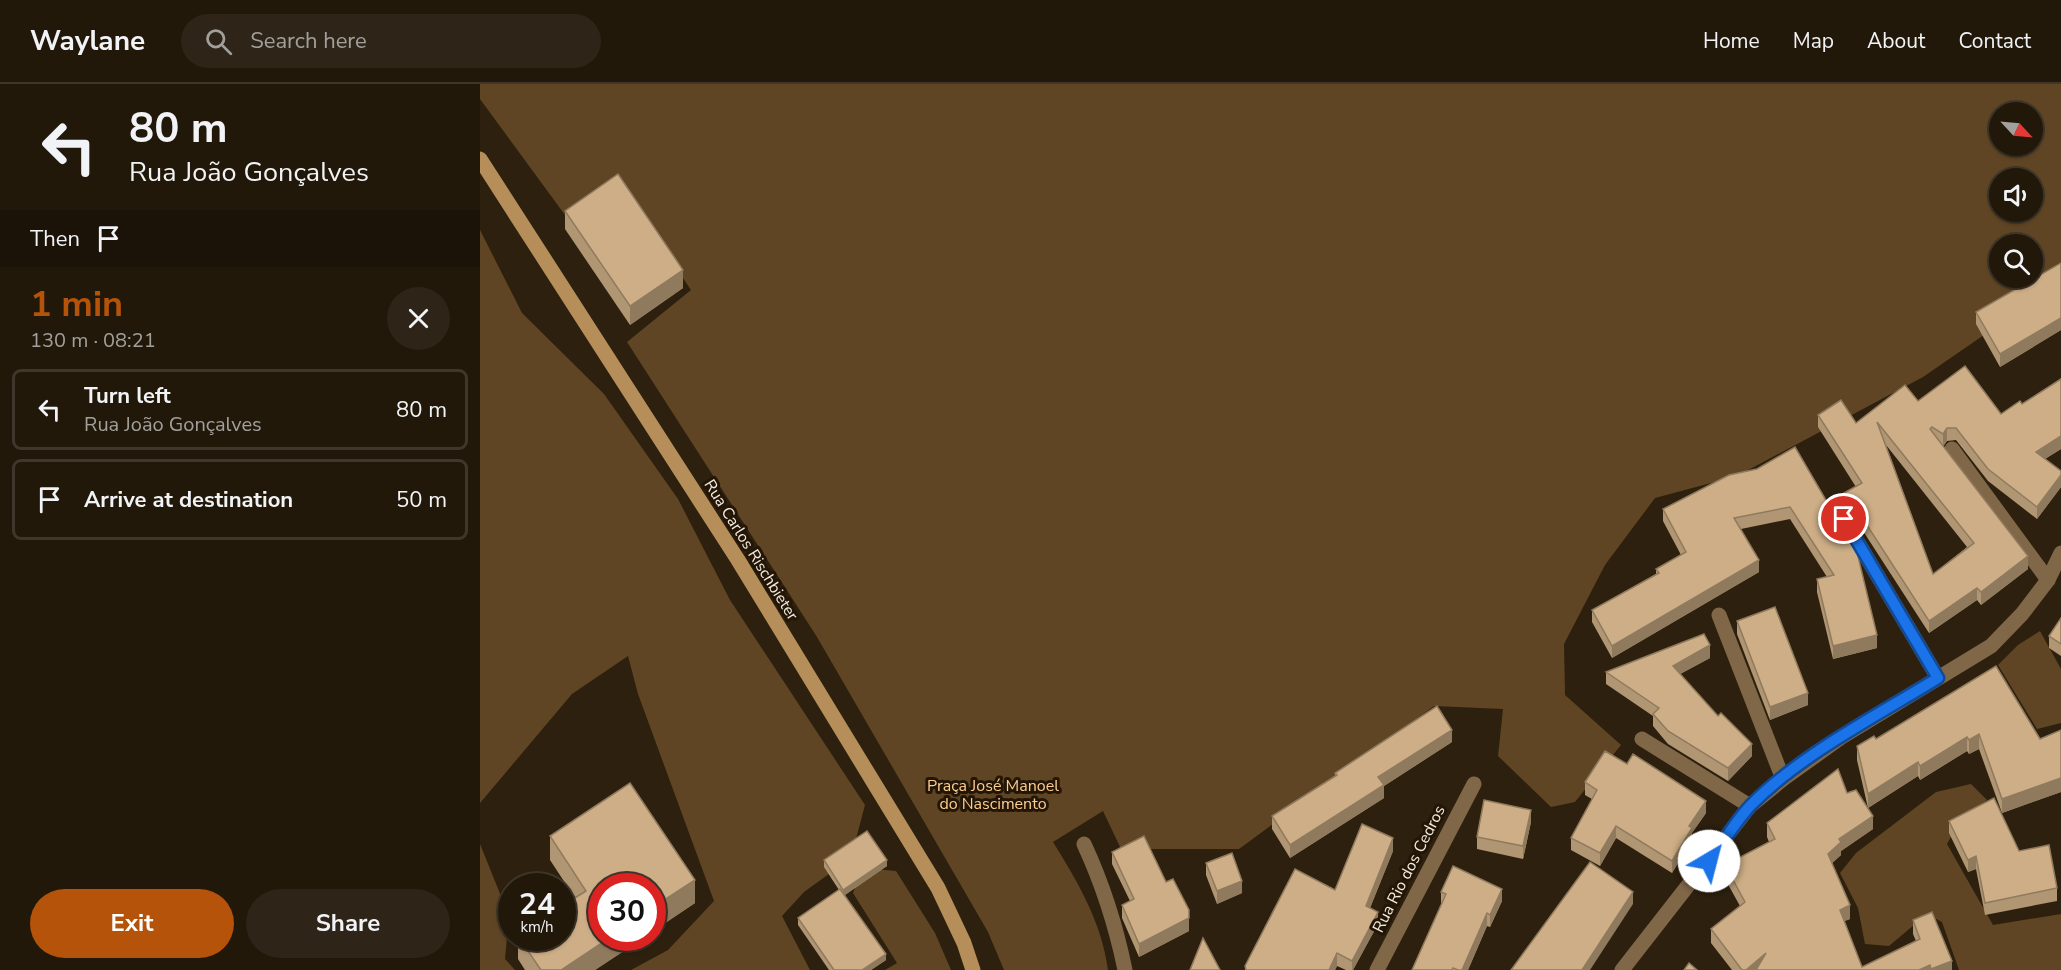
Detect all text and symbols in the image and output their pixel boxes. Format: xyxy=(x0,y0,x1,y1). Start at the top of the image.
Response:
search box xyxy=(181,14,601,68)
text: Waylane xyxy=(30,22,145,60)
icon: search xyxy=(202,25,235,58)
text: Search here xyxy=(250,26,367,56)
text: Home xyxy=(1703,27,1760,55)
text: Map xyxy=(1793,27,1834,55)
text: About xyxy=(1867,27,1925,55)
text: Contact xyxy=(1958,27,2031,55)
text: 80 m xyxy=(129,100,228,157)
north arrow xyxy=(1989,102,2043,156)
map controls xyxy=(1989,102,2043,288)
icon: left xyxy=(30,108,108,186)
text: Rua João Gonçalves xyxy=(129,154,369,191)
button: sound xyxy=(1989,168,2043,222)
icon: arrive xyxy=(92,222,125,255)
text: Then xyxy=(30,224,80,254)
button: search xyxy=(1989,234,2043,288)
text: 1 min xyxy=(30,280,123,329)
button: close xyxy=(387,287,450,350)
text: 130 m · 08:21 xyxy=(30,327,156,354)
text: Turn left xyxy=(84,381,171,411)
icon: left xyxy=(33,393,66,426)
text: 80 m xyxy=(396,395,447,425)
text: Rua João Gonçalves xyxy=(84,411,262,438)
street label: Rua Carlos Rischbieter xyxy=(699,475,803,625)
icon: arrive xyxy=(33,483,66,516)
text: Arrive at destination xyxy=(84,485,293,515)
text: 50 m xyxy=(396,485,447,515)
pin xyxy=(1818,493,1869,544)
icon: arrive xyxy=(1827,502,1860,535)
park label: Praça José Manoel do Nascimento xyxy=(927,775,1059,815)
street label: Rua Rio dos Cedros xyxy=(1367,802,1451,936)
position arrow xyxy=(1677,829,1741,893)
speed limit sign: 30 xyxy=(588,873,666,951)
text: 24 xyxy=(519,884,555,925)
button: Exit xyxy=(30,889,234,958)
button: Share xyxy=(246,889,450,958)
text: km/h xyxy=(520,917,554,937)

